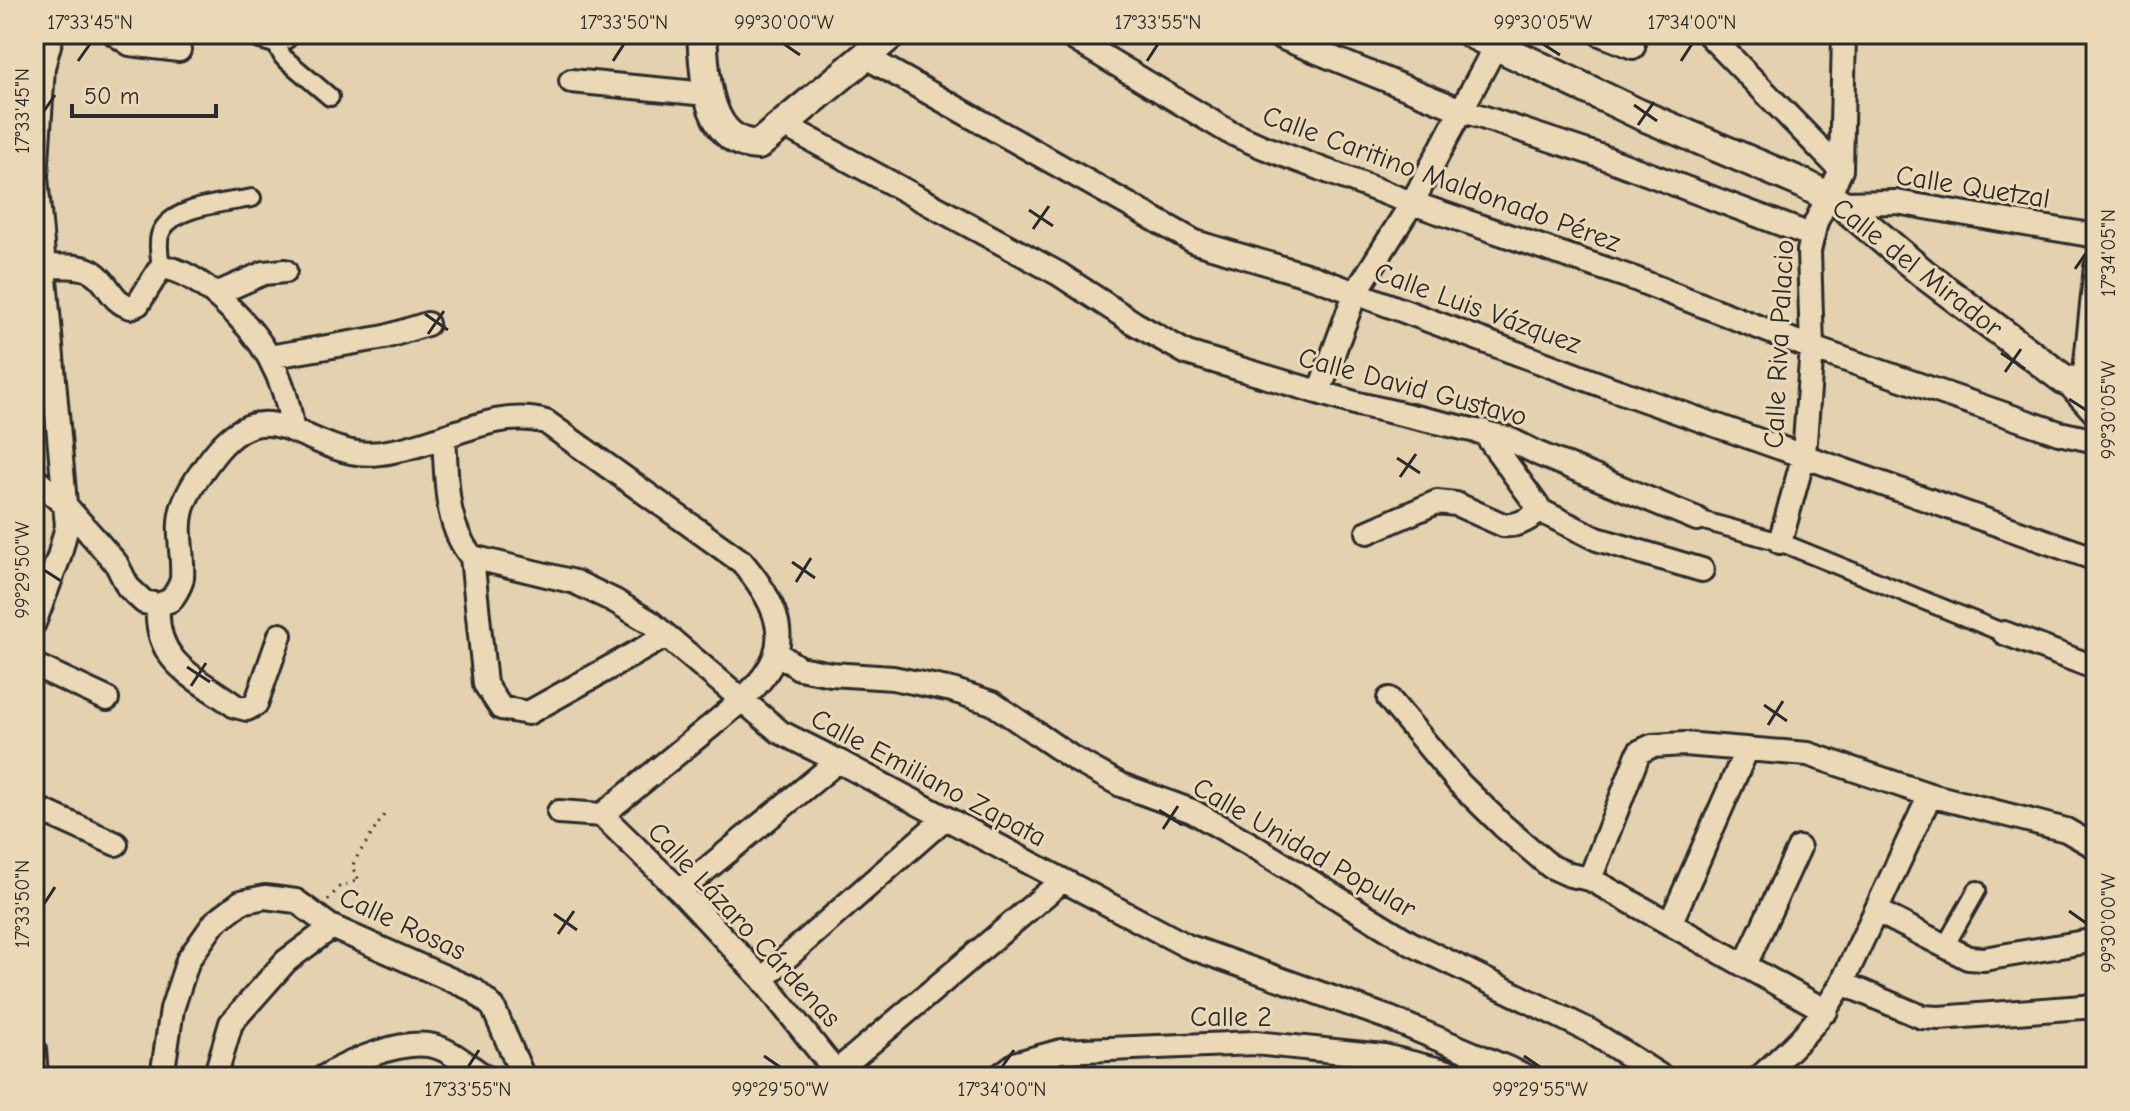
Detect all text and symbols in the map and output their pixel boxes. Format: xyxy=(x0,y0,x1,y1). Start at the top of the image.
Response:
text: 17°33'45"N xyxy=(47,11,133,34)
text: 17°33'50"N xyxy=(580,11,668,34)
text: 99°30'00"W xyxy=(734,11,834,34)
text: 17°33'55"N xyxy=(1115,11,1201,34)
text: 99°30'05"W xyxy=(1494,11,1593,34)
text: 17°34'00"N xyxy=(1647,11,1737,34)
text: 17°33'45"N xyxy=(11,68,34,154)
scale bar xyxy=(72,68,216,118)
text: 50 m xyxy=(84,82,140,110)
street label: Calle Caritino Maldonado Pérez xyxy=(1258,99,1625,259)
street label: Calle Quetzal xyxy=(1894,159,2052,215)
street label: Calle del Mirador xyxy=(1826,191,2009,344)
text: 17°34'05"N xyxy=(2097,209,2120,297)
street label: Calle Riva Palacio xyxy=(1758,239,1800,449)
street label: Calle Luis Vázquez xyxy=(1370,256,1585,360)
street label: Calle David Gustavo xyxy=(1295,341,1530,433)
text: 99°30'05"W xyxy=(2097,360,2120,459)
text: 99°29'50"W xyxy=(11,521,34,619)
street label: Calle Emiliano Zapata xyxy=(805,702,1052,854)
street label: Calle Unidad Popular xyxy=(1187,771,1422,925)
street label: Calle Lázaro Cárdenas xyxy=(641,816,847,1034)
text: 17°33'50"N xyxy=(11,860,34,948)
text: 99°30'00"W xyxy=(2097,873,2120,973)
street label: Calle Rosas xyxy=(334,881,471,967)
street label: Calle 2 xyxy=(1190,1001,1272,1033)
text: 17°33'55"N xyxy=(425,1078,511,1101)
text: 99°29'50"W xyxy=(731,1078,829,1101)
text: 17°34'00"N xyxy=(957,1078,1047,1101)
text: 99°29'55"W xyxy=(1492,1078,1589,1101)

